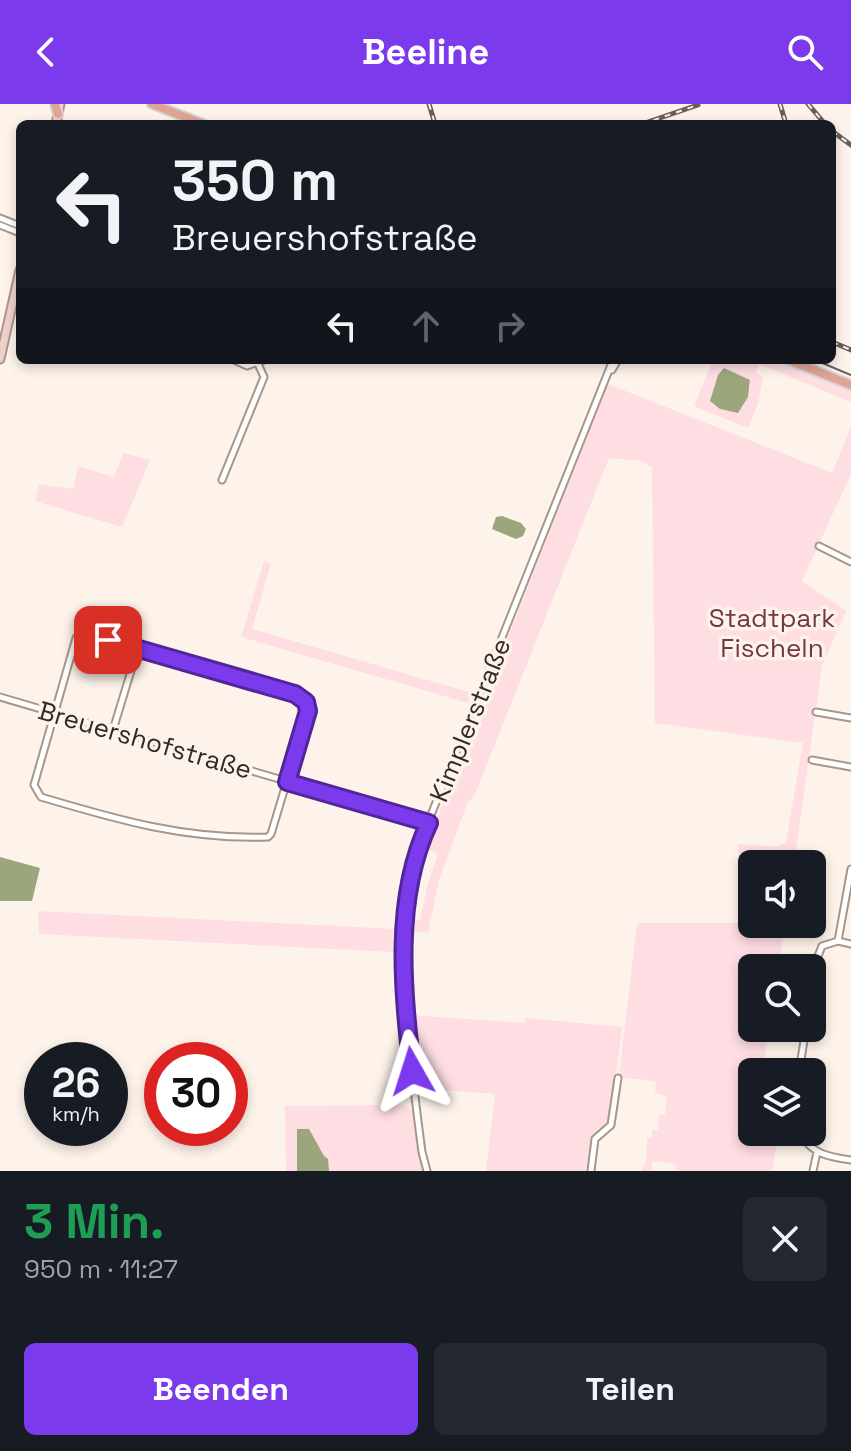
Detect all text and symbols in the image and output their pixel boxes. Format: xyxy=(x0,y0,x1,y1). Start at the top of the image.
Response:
text: Beeline xyxy=(362,29,489,75)
icon: back xyxy=(24,30,68,74)
icon: search xyxy=(783,30,827,74)
text: 350 m xyxy=(172,145,338,216)
icon: left xyxy=(40,152,144,256)
text: Breuershofstraße xyxy=(172,215,478,261)
icon: left xyxy=(320,304,364,348)
icon: ahead xyxy=(404,304,448,348)
icon: right xyxy=(488,304,532,348)
park label: Stadtpark Fischeln xyxy=(709,601,835,665)
pin xyxy=(74,606,142,674)
icon: arrive xyxy=(86,618,130,662)
street label: Kimplerstraße xyxy=(422,633,518,807)
street label: Breuershofstraße xyxy=(34,693,256,787)
map controls xyxy=(738,850,826,1146)
button: sound xyxy=(738,850,826,938)
button: search xyxy=(738,954,826,1042)
position arrow xyxy=(370,1029,454,1113)
speed limit sign: 30 xyxy=(144,1042,248,1146)
text: 26 xyxy=(52,1058,100,1109)
button: layers xyxy=(738,1058,826,1146)
text: km/h xyxy=(52,1101,100,1127)
text: 3 Min. xyxy=(24,1191,164,1252)
button: close xyxy=(743,1197,827,1281)
text: 950 m · 11:27 xyxy=(24,1252,178,1286)
button: Beenden xyxy=(24,1343,418,1435)
button: Teilen xyxy=(434,1343,827,1435)

